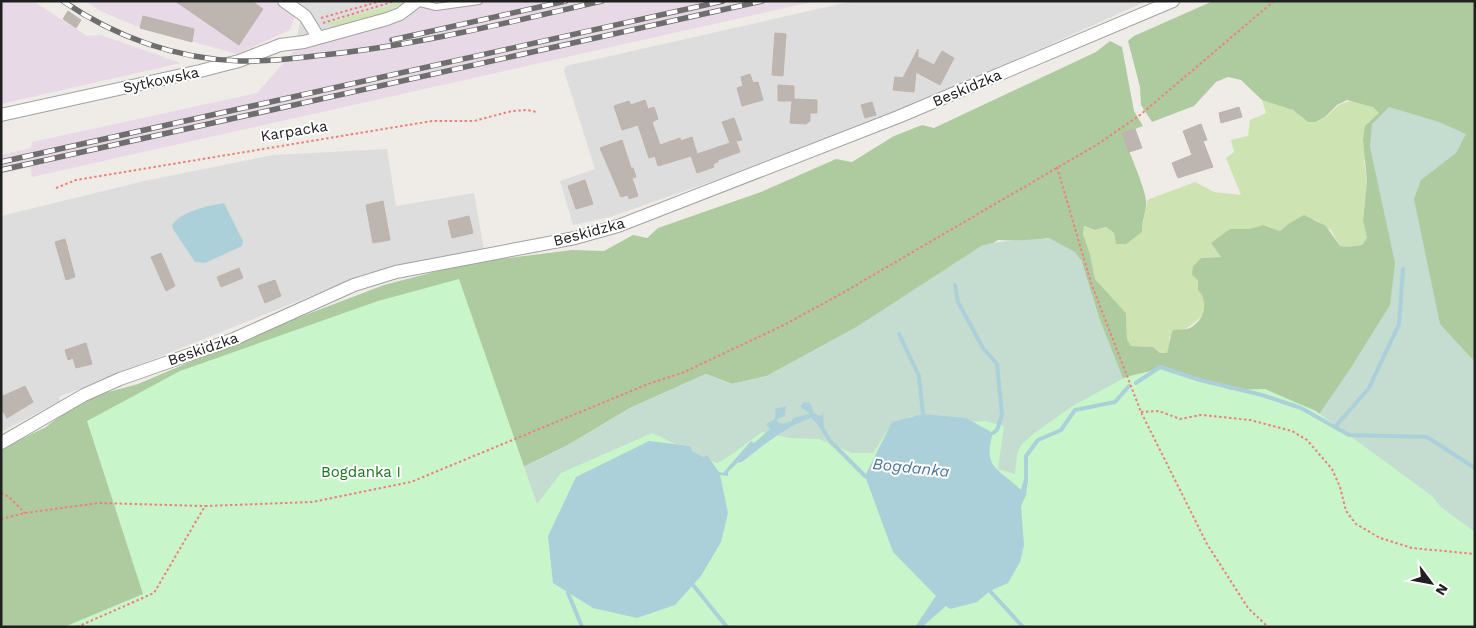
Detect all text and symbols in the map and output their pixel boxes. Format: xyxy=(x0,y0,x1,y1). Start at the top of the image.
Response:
street label: Sytkowska xyxy=(121,63,201,97)
street label: Beskidzka xyxy=(930,65,1005,111)
street label: Karpacka xyxy=(259,117,329,145)
street label: Beskidzka xyxy=(551,214,627,250)
street label: Beskidzka xyxy=(165,328,241,369)
water label: Bogdanka xyxy=(872,454,950,481)
park label: Bogdanka I xyxy=(321,463,401,481)
north arrow xyxy=(1406,558,1456,608)
text: N xyxy=(1432,581,1452,599)

